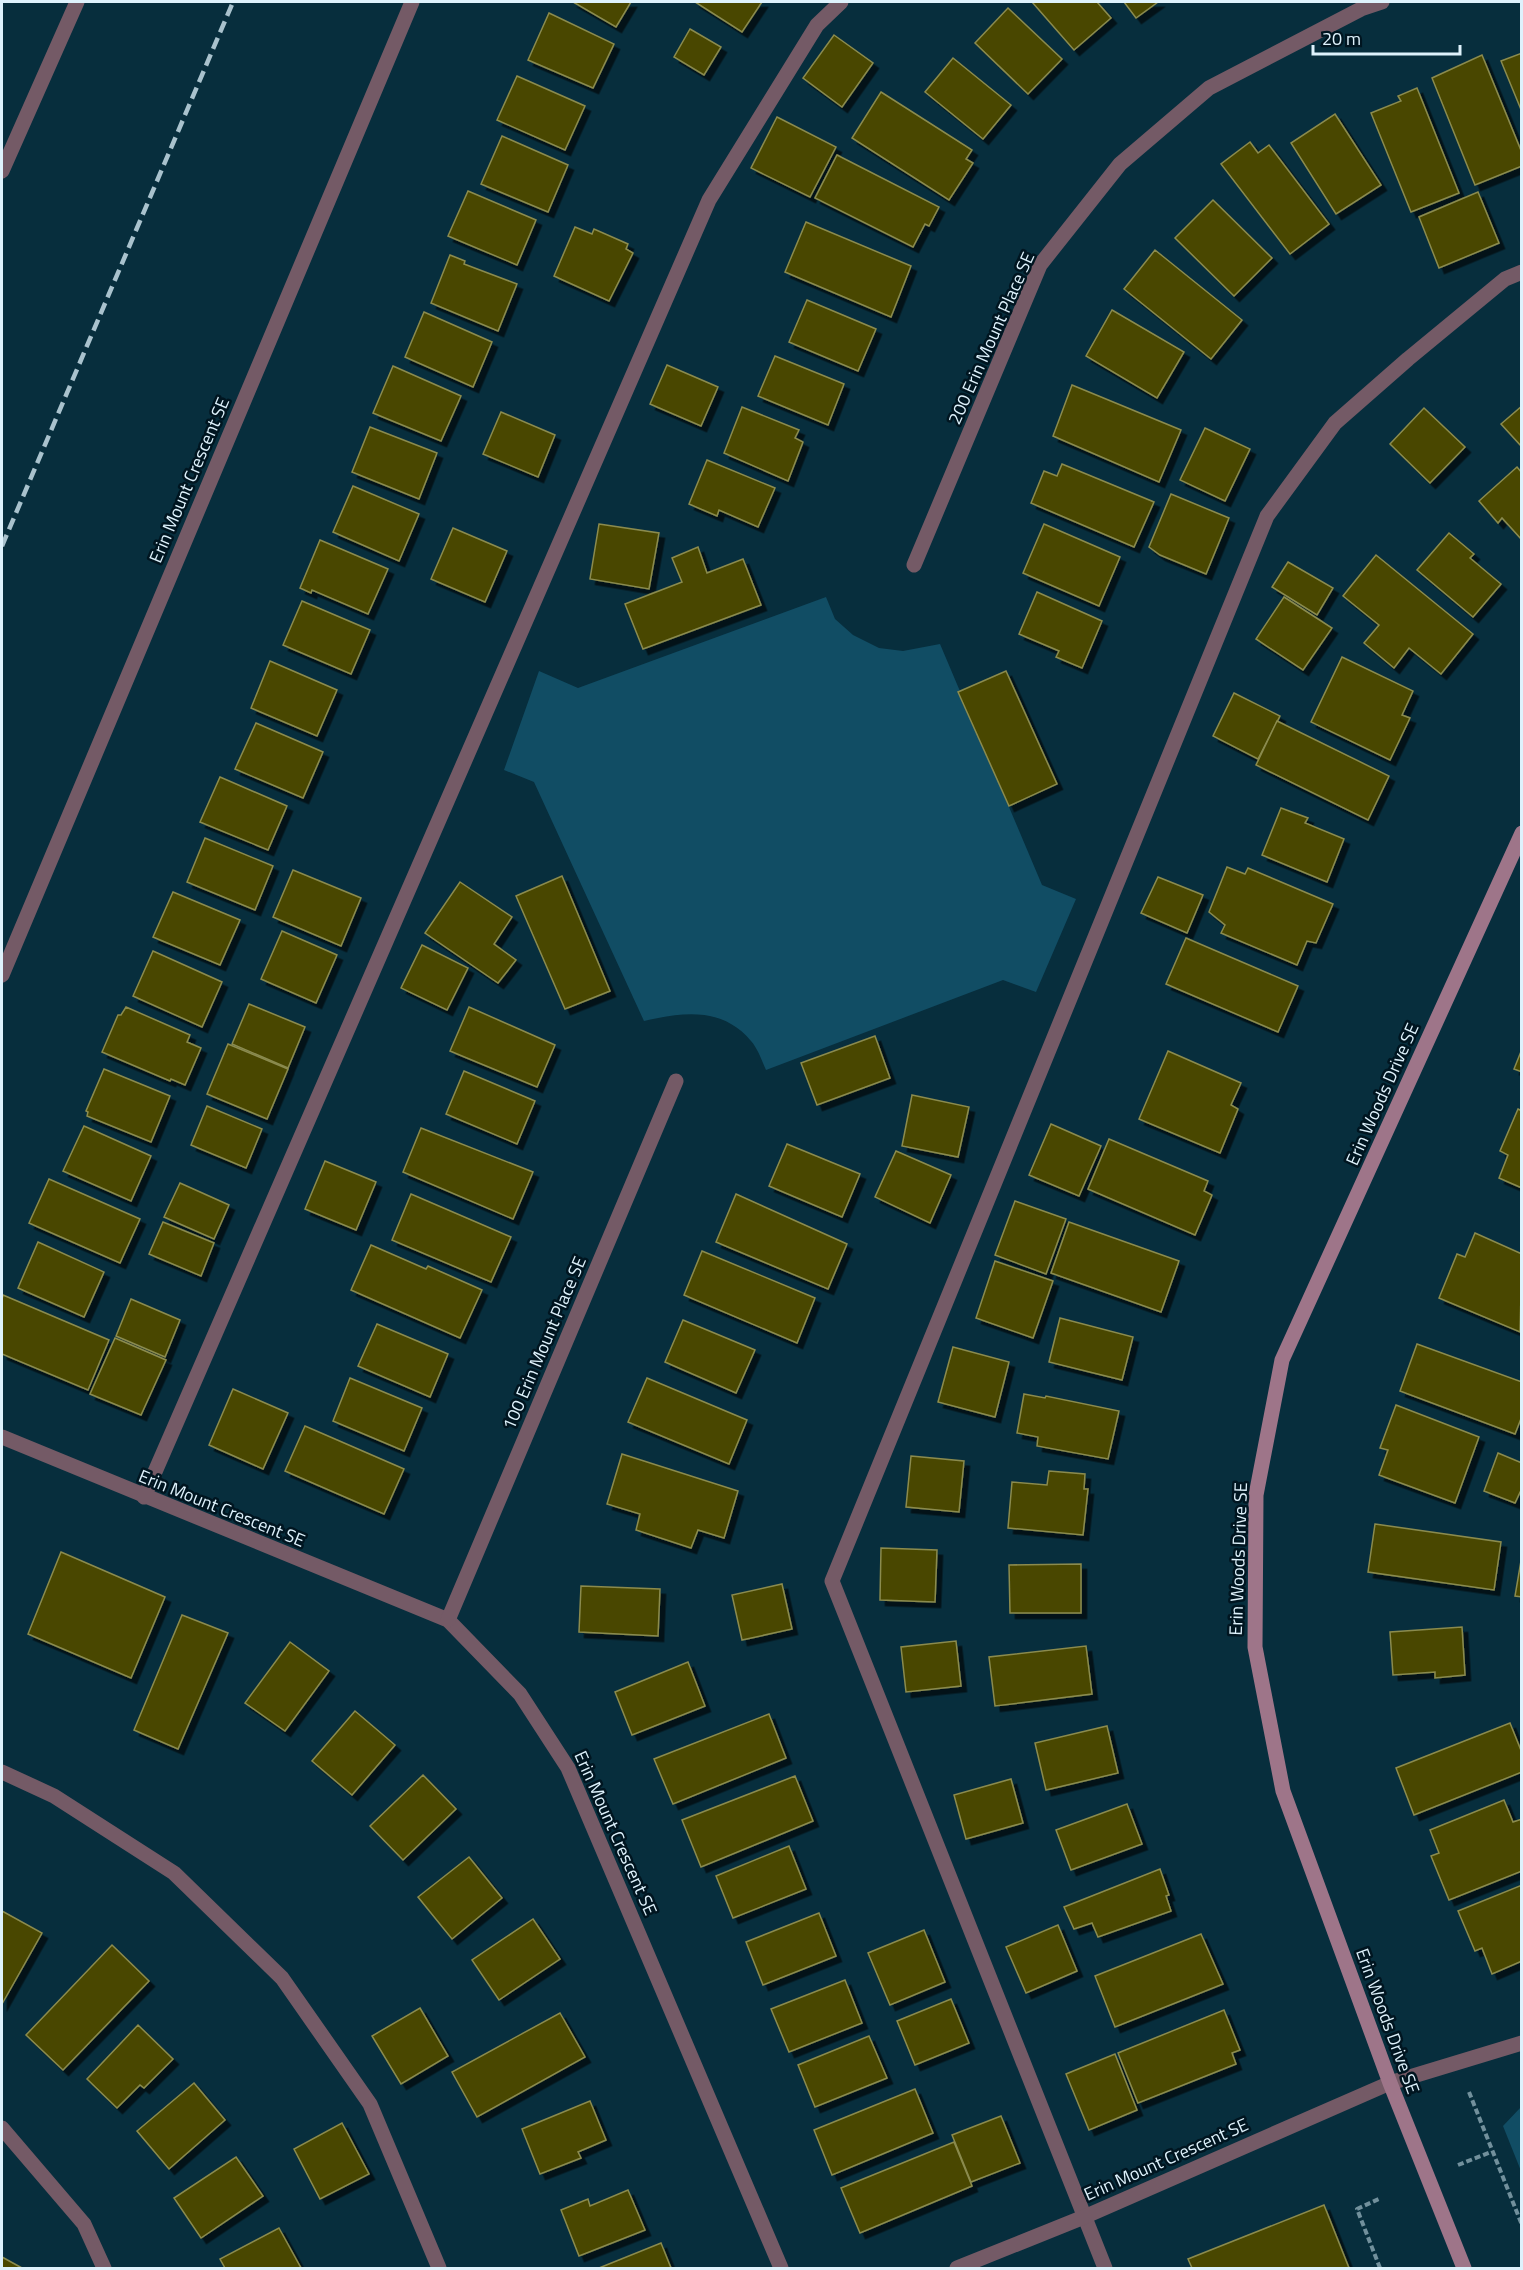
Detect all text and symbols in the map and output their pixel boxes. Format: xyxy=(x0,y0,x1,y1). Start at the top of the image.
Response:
scale bar xyxy=(1313,18,1460,56)
text: 20 m xyxy=(1322,25,1361,52)
street label: 200 Erin Mount Place SE xyxy=(941,247,1041,429)
street label: Erin Mount Crescent SE xyxy=(142,393,236,567)
street label: Erin Woods Drive SE xyxy=(1339,1018,1426,1169)
street label: 100 Erin Mount Place SE xyxy=(495,1252,593,1434)
street label: Erin Mount Crescent SE xyxy=(135,1462,309,1554)
street label: Erin Woods Drive SE xyxy=(1222,1482,1254,1636)
street label: Erin Mount Crescent SE xyxy=(568,1746,664,1920)
street label: Erin Woods Drive SE xyxy=(1349,1944,1427,2098)
street label: Erin Mount Crescent SE xyxy=(1079,2111,1253,2207)

